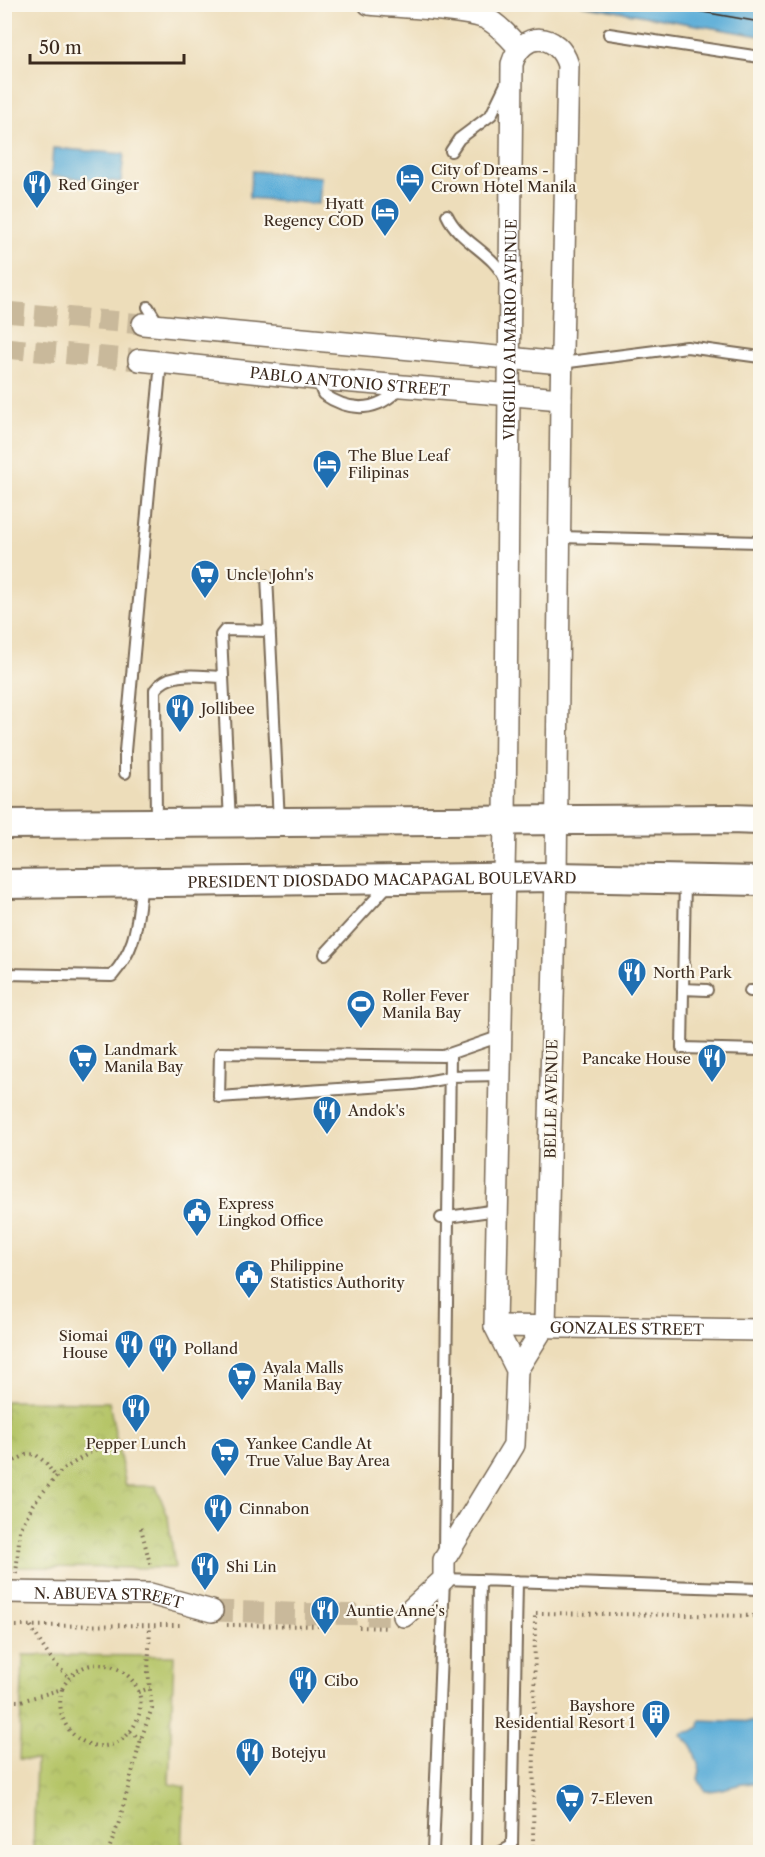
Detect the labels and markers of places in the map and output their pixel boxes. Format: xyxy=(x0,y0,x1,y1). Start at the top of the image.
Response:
place label: City of Dreams - Crown Hotel Manila xyxy=(431,160,576,196)
hotel icon: City of Dreams - Crown Hotel Manila xyxy=(394,162,426,204)
restaurant icon: Red Ginger xyxy=(21,168,53,210)
place label: Red Ginger xyxy=(58,175,140,194)
place label: Hyatt Regency COD xyxy=(263,194,365,230)
hotel icon: Hyatt Regency COD xyxy=(369,196,401,238)
place label: The Blue Leaf Filipinas xyxy=(348,446,451,482)
hotel icon: The Blue Leaf Filipinas xyxy=(311,448,343,490)
supermarket icon: Uncle John's xyxy=(189,558,221,600)
place label: Uncle John's xyxy=(226,565,314,584)
restaurant icon: Jollibee xyxy=(164,692,196,734)
place label: Jollibee xyxy=(199,699,255,718)
restaurant icon: North Park xyxy=(616,956,648,998)
place label: North Park xyxy=(653,963,733,982)
place label: Roller Fever Manila Bay xyxy=(382,986,470,1022)
sports icon: Roller Fever Manila Bay xyxy=(345,988,377,1030)
place label: Landmark Manila Bay xyxy=(104,1040,184,1076)
supermarket icon: Landmark Manila Bay xyxy=(67,1042,99,1084)
restaurant icon: Pancake House xyxy=(696,1042,728,1084)
place label: Pancake House xyxy=(582,1049,691,1068)
restaurant icon: Andok's xyxy=(311,1094,343,1136)
place label: Andok's xyxy=(347,1101,405,1120)
place label: Express Lingkod Office xyxy=(218,1194,323,1230)
public building icon: Express Lingkod Office xyxy=(181,1196,213,1238)
place label: Philippine Statistics Authority xyxy=(270,1256,405,1292)
public building icon: Philippine Statistics Authority xyxy=(233,1258,265,1300)
place label: Siomai House xyxy=(59,1326,108,1362)
restaurant icon: Siomai House xyxy=(113,1328,145,1370)
restaurant icon: Polland xyxy=(147,1332,179,1374)
place label: Polland xyxy=(184,1339,238,1358)
place label: Ayala Malls Manila Bay xyxy=(262,1358,344,1394)
supermarket icon: Ayala Malls Manila Bay xyxy=(226,1360,258,1402)
restaurant icon: Pepper Lunch xyxy=(120,1392,152,1434)
place label: Pepper Lunch xyxy=(86,1434,187,1453)
place label: Yankee Candle At True Value Bay Area xyxy=(245,1434,390,1470)
supermarket icon: Yankee Candle At True Value Bay Area xyxy=(209,1436,241,1478)
restaurant icon: Cinnabon xyxy=(202,1492,234,1534)
place label: Cinnabon xyxy=(239,1499,310,1518)
restaurant icon: Shi Lin xyxy=(189,1550,221,1592)
place label: Shi Lin xyxy=(226,1557,277,1576)
restaurant icon: Auntie Anne's xyxy=(309,1594,341,1636)
place label: Auntie Anne's xyxy=(345,1601,445,1620)
restaurant icon: Cibo xyxy=(287,1664,319,1706)
place label: Cibo xyxy=(324,1671,358,1690)
place label: Bayshore Residential Resort 1 xyxy=(494,1696,636,1732)
building icon: Bayshore Residential Resort 1 xyxy=(640,1698,672,1740)
restaurant icon: Botejyu xyxy=(234,1736,266,1778)
place label: Botejyu xyxy=(271,1743,326,1762)
supermarket icon: 7-Eleven xyxy=(554,1782,586,1824)
place label: 7-Eleven xyxy=(591,1789,654,1808)

